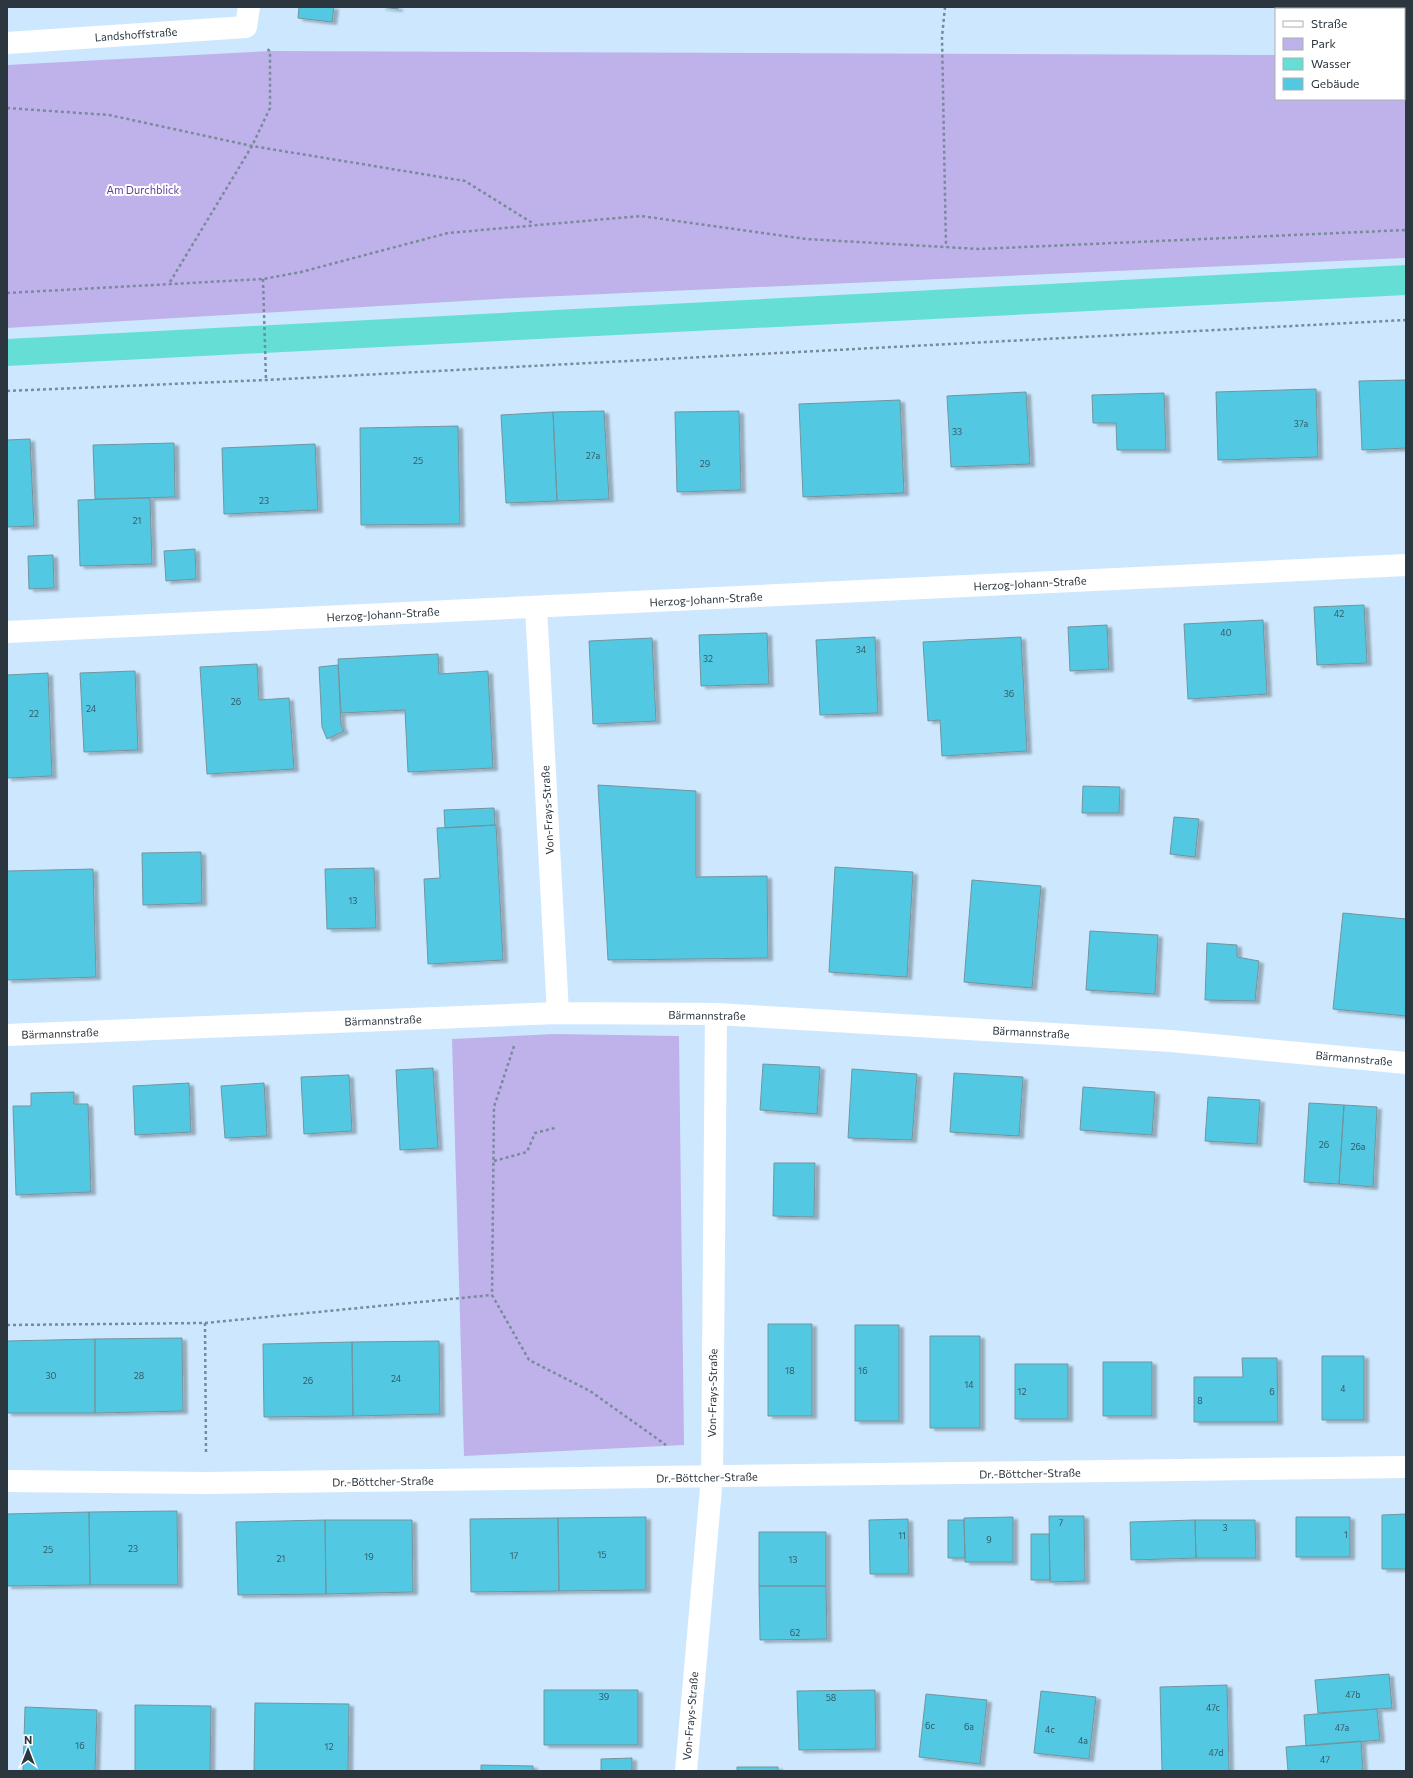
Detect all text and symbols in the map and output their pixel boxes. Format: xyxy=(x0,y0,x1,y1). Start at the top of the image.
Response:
legend xyxy=(1275,8,1405,100)
text: Straße xyxy=(1311,16,1347,30)
street label: Landshoffstraße xyxy=(94,25,178,43)
text: Park xyxy=(1311,36,1337,50)
text: Wasser xyxy=(1311,56,1351,70)
text: Gebäude xyxy=(1311,76,1359,90)
park label: Am Durchblick xyxy=(106,183,180,196)
house number: 37a xyxy=(1294,418,1308,429)
house number: 33 xyxy=(952,426,962,437)
house number: 27a xyxy=(586,450,600,461)
house number: 25 xyxy=(413,455,423,466)
house number: 29 xyxy=(700,458,710,469)
house number: 23 xyxy=(259,495,269,506)
house number: 21 xyxy=(133,515,141,526)
street label: Herzog-Johann-Straße xyxy=(973,574,1087,593)
street label: Herzog-Johann-Straße xyxy=(649,590,763,609)
street label: Herzog-Johann-Straße xyxy=(326,605,440,624)
house number: 42 xyxy=(1334,608,1344,619)
house number: 40 xyxy=(1220,627,1232,638)
house number: 34 xyxy=(856,644,867,655)
house number: 32 xyxy=(703,653,713,664)
house number: 36 xyxy=(1004,688,1014,699)
house number: 26 xyxy=(231,696,241,707)
house number: 24 xyxy=(86,703,97,714)
house number: 22 xyxy=(29,708,39,719)
street label: Von-Frays-Straße xyxy=(538,765,556,855)
house number: 13 xyxy=(349,895,357,906)
street label: Bärmannstraße xyxy=(668,1008,746,1022)
street label: Bärmannstraße xyxy=(344,1012,422,1028)
street label: Bärmannstraße xyxy=(992,1023,1070,1041)
street label: Bärmannstraße xyxy=(21,1025,99,1041)
street label: Bärmannstraße xyxy=(1315,1048,1393,1068)
house number: 26 xyxy=(1319,1139,1329,1150)
house number: 26a xyxy=(1350,1141,1366,1152)
street label: Von-Frays-Straße xyxy=(705,1348,719,1438)
house number: 18 xyxy=(785,1365,795,1376)
house number: 16 xyxy=(858,1365,868,1376)
house number: 30 xyxy=(45,1370,57,1381)
house number: 28 xyxy=(134,1370,144,1381)
house number: 24 xyxy=(391,1373,402,1384)
house number: 26 xyxy=(303,1375,313,1386)
house number: 14 xyxy=(964,1379,974,1390)
house number: 4 xyxy=(1340,1383,1346,1394)
house number: 12 xyxy=(1018,1386,1026,1397)
house number: 6 xyxy=(1269,1386,1275,1397)
house number: 8 xyxy=(1197,1395,1203,1406)
street label: Dr.-Böttcher-Straße xyxy=(979,1466,1081,1480)
street label: Dr.-Böttcher-Straße xyxy=(656,1470,758,1484)
street label: Dr.-Böttcher-Straße xyxy=(332,1474,434,1488)
house number: 7 xyxy=(1059,1517,1064,1528)
house number: 3 xyxy=(1222,1522,1228,1533)
house number: 1 xyxy=(1344,1529,1348,1540)
house number: 11 xyxy=(898,1530,906,1541)
house number: 9 xyxy=(986,1534,992,1545)
house number: 23 xyxy=(128,1543,138,1554)
house number: 25 xyxy=(43,1544,53,1555)
house number: 15 xyxy=(597,1549,607,1560)
house number: 17 xyxy=(510,1550,519,1561)
house number: 19 xyxy=(364,1551,374,1562)
house number: 21 xyxy=(277,1553,285,1564)
house number: 13 xyxy=(789,1554,797,1565)
house number: 62 xyxy=(790,1627,800,1638)
street label: Von-Frays-Straße xyxy=(680,1671,700,1761)
house number: 47b xyxy=(1345,1689,1361,1700)
house number: 39 xyxy=(599,1691,609,1702)
house number: 58 xyxy=(826,1692,836,1703)
house number: 47c xyxy=(1206,1702,1221,1713)
house number: 6c xyxy=(925,1720,936,1731)
house number: 6a xyxy=(964,1721,974,1732)
house number: 47a xyxy=(1335,1722,1350,1733)
house number: 4c xyxy=(1045,1724,1055,1735)
north arrow xyxy=(8,1730,48,1770)
text: N xyxy=(24,1733,32,1746)
house number: 4a xyxy=(1078,1735,1088,1746)
house number: 16 xyxy=(75,1740,85,1751)
house number: 12 xyxy=(325,1741,333,1752)
house number: 47d xyxy=(1209,1747,1223,1758)
house number: 47 xyxy=(1320,1754,1330,1765)

